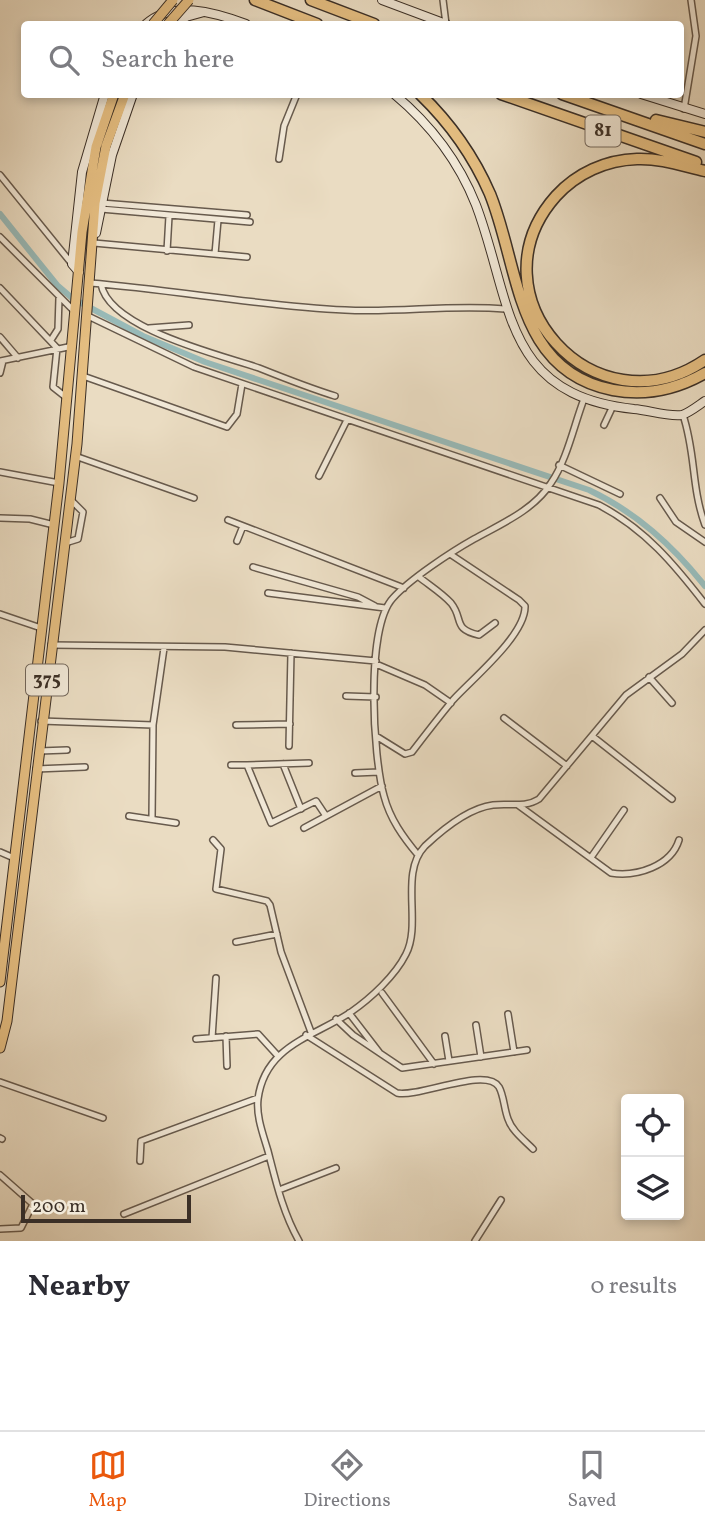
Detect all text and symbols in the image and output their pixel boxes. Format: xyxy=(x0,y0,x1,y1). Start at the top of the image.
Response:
search box xyxy=(21,21,684,98)
icon: search xyxy=(45,41,83,79)
text: Search here xyxy=(101,42,234,78)
road number: 81 xyxy=(586,116,620,146)
road number: 375 xyxy=(26,664,68,695)
map controls xyxy=(621,1094,684,1220)
button: locate xyxy=(621,1094,684,1157)
button: layers xyxy=(621,1157,684,1220)
scale bar xyxy=(21,1192,191,1224)
text: 200 m xyxy=(32,1194,86,1220)
text: Nearby xyxy=(28,1266,130,1308)
text: 0 results xyxy=(590,1271,677,1303)
tab: Map xyxy=(88,1446,127,1514)
tab: Directions xyxy=(304,1446,391,1514)
tab: Saved xyxy=(568,1446,616,1514)

